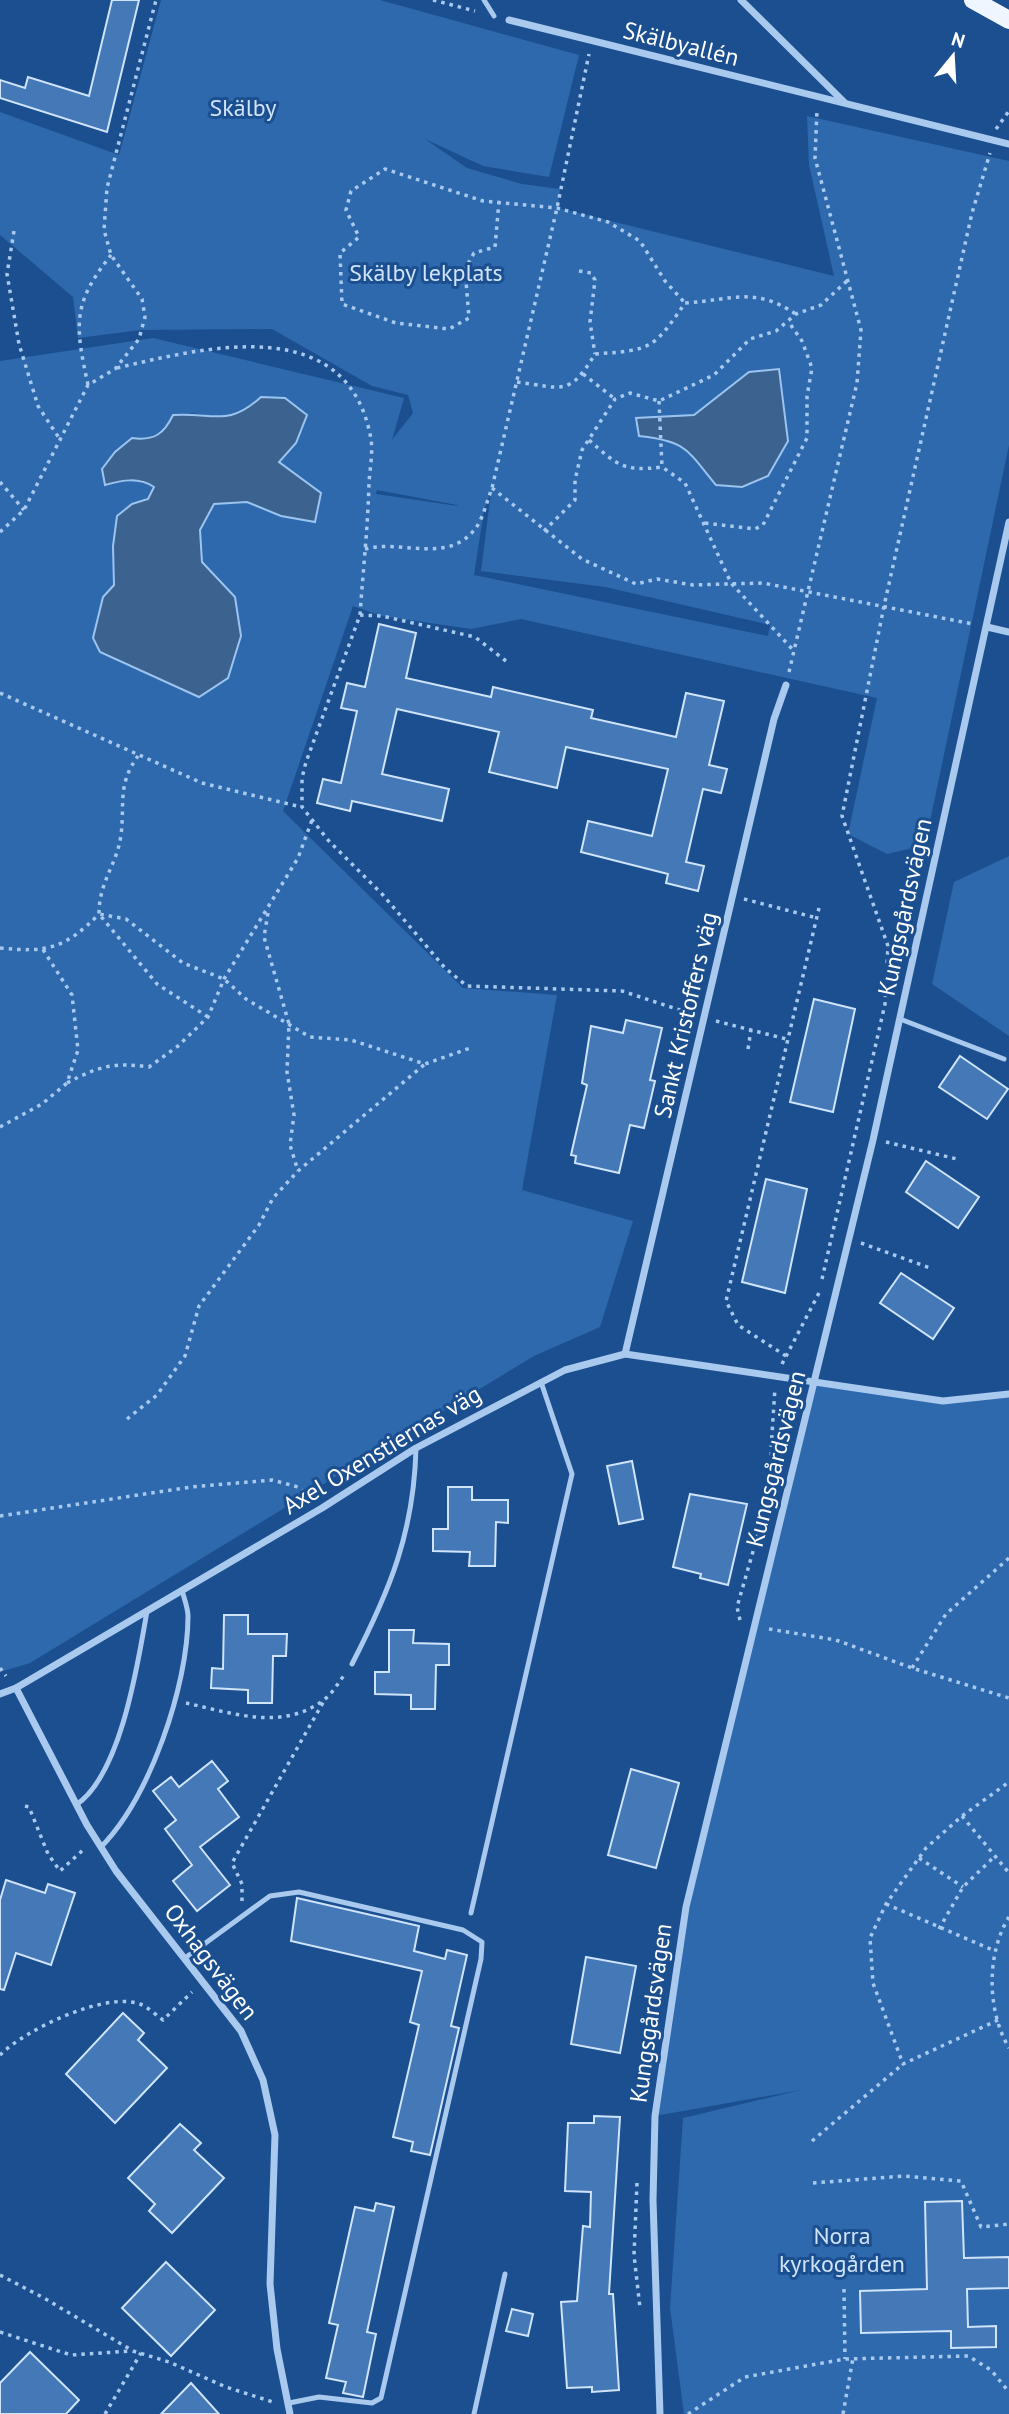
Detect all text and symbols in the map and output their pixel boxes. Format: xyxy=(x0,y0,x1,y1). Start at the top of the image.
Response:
street label: Skälbyallén xyxy=(620,14,742,73)
north arrow xyxy=(918,21,988,91)
text: N xyxy=(949,26,968,53)
park label: Skälby xyxy=(209,92,277,123)
park label: Skälby lekplats xyxy=(349,257,503,288)
street label: Kungsgårdsvägen xyxy=(871,815,938,998)
street label: Sankt Kristoffers väg xyxy=(647,909,724,1121)
street label: Kungsgårdsvägen xyxy=(739,1367,812,1550)
street label: Axel Oxenstiernas väg xyxy=(277,1378,487,1521)
street label: Oxhagsvägen xyxy=(158,1897,265,2026)
street label: Kungsgårdsvägen xyxy=(623,1921,678,2105)
park label: Norra kyrkogården xyxy=(779,2220,905,2279)

